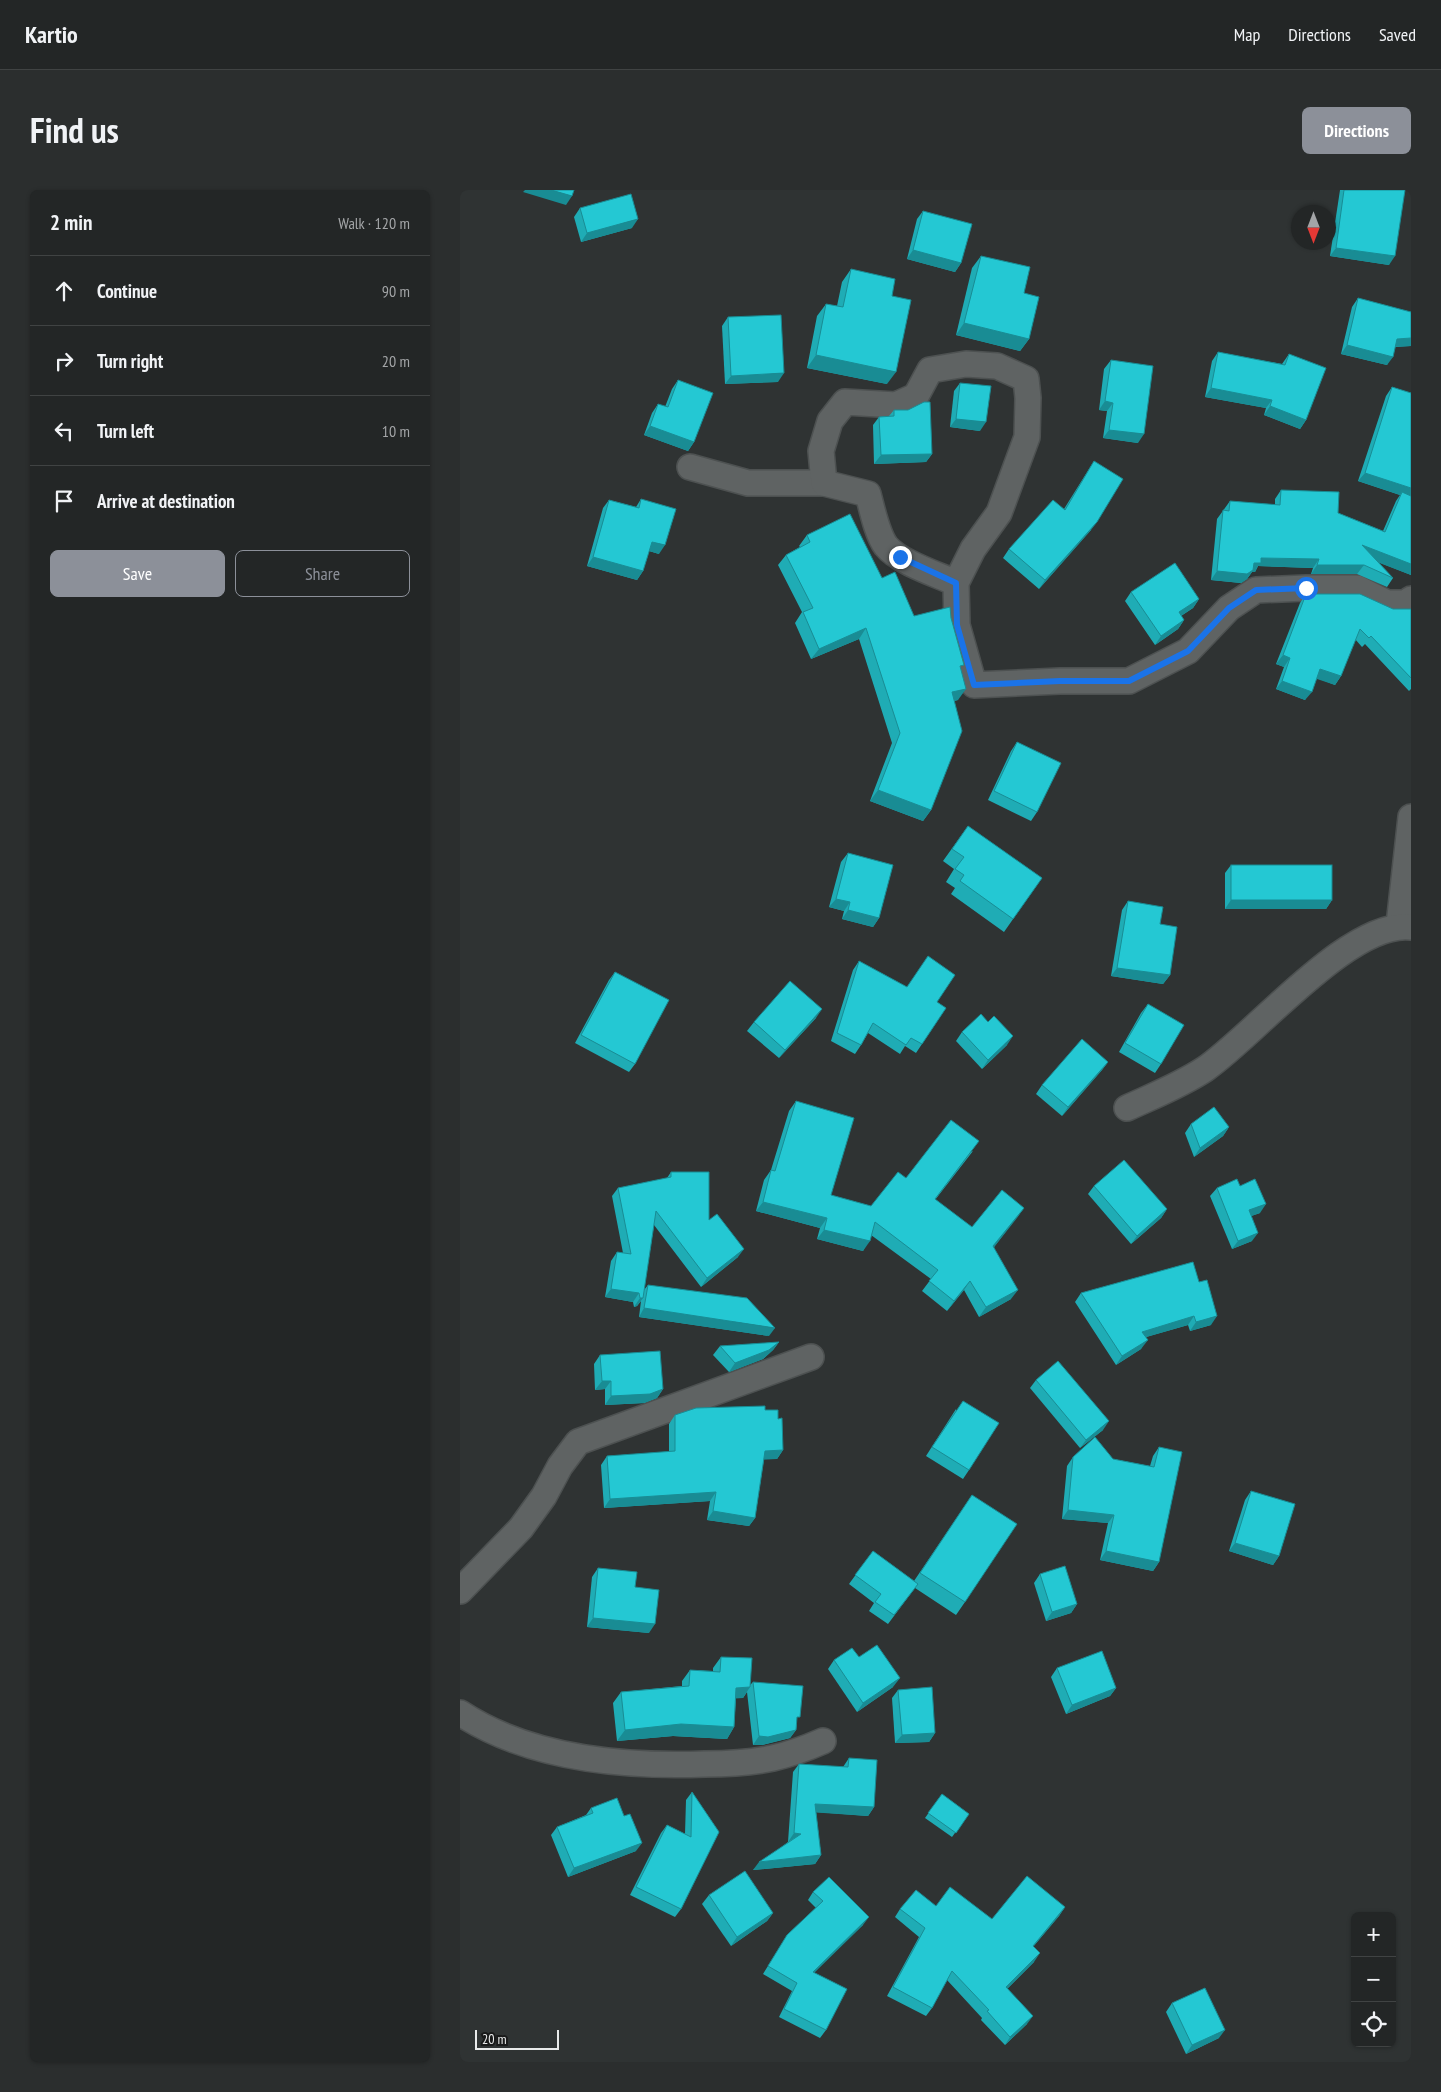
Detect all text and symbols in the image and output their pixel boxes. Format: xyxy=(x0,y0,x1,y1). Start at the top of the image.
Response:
text: Kartio xyxy=(25,19,78,50)
text: Map xyxy=(1234,23,1260,46)
text: Directions xyxy=(1288,23,1351,46)
text: Saved xyxy=(1379,23,1416,46)
text: Find us xyxy=(30,107,119,153)
button: Directions xyxy=(1302,107,1411,154)
north arrow xyxy=(1291,205,1336,250)
text: 2 min xyxy=(50,209,92,236)
text: Walk · 120 m xyxy=(338,213,410,233)
icon: ahead xyxy=(50,277,78,305)
text: Continue xyxy=(97,279,157,303)
text: 90 m xyxy=(382,281,410,301)
icon: right xyxy=(50,347,78,375)
text: Turn right xyxy=(97,349,163,373)
text: 20 m xyxy=(382,351,410,371)
icon: left xyxy=(50,417,78,445)
text: Turn left xyxy=(97,419,154,443)
text: 10 m xyxy=(382,421,410,441)
icon: arrive xyxy=(50,487,78,515)
text: Arrive at destination xyxy=(97,489,235,513)
route end xyxy=(889,546,912,569)
button: Save xyxy=(50,550,225,597)
button: Share xyxy=(235,550,410,597)
route start xyxy=(1295,577,1318,600)
map controls xyxy=(1351,1912,1396,2047)
button: + xyxy=(1351,1912,1396,1957)
button: − xyxy=(1351,1957,1396,2002)
button: locate xyxy=(1351,2002,1396,2047)
scale bar xyxy=(475,2027,559,2050)
text: 20 m xyxy=(482,2030,507,2048)

